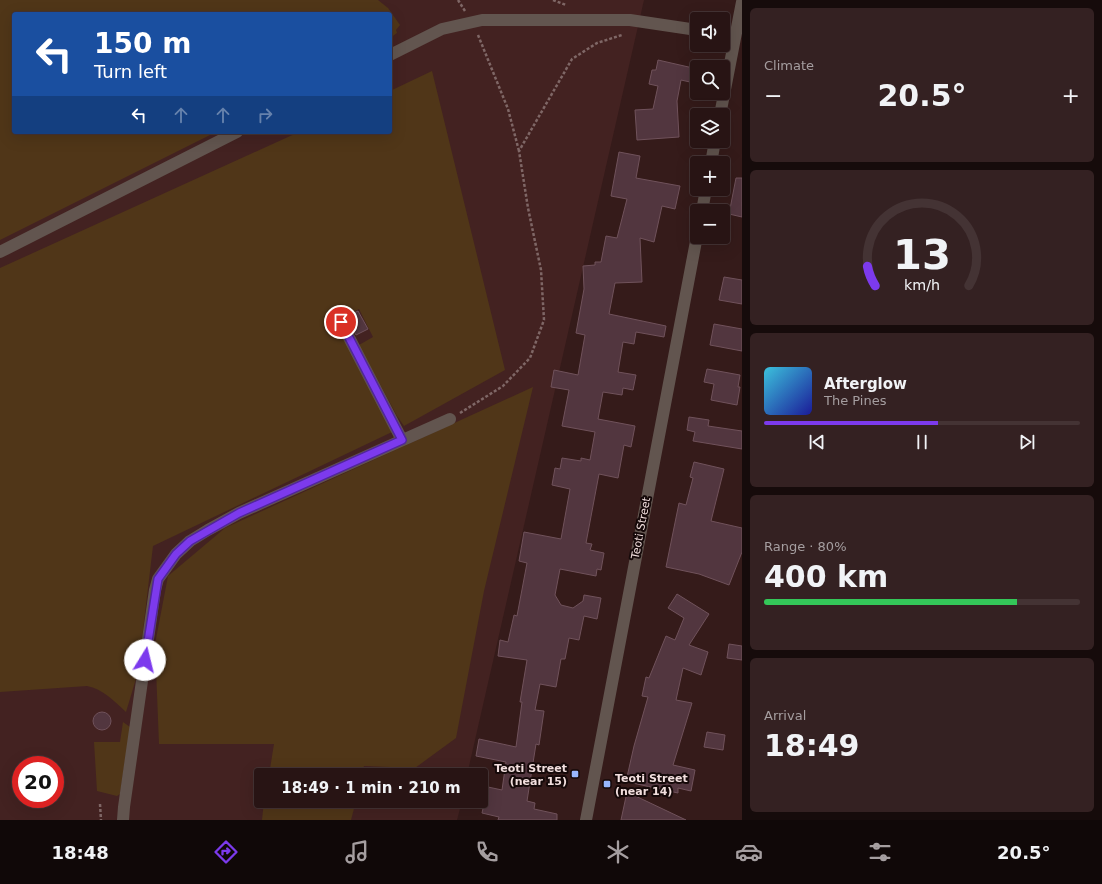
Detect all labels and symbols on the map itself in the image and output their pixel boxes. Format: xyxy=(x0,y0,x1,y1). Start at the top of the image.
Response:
pin xyxy=(324,305,358,339)
street label: Teoti Street xyxy=(628,495,653,561)
position arrow xyxy=(124,639,166,681)
speed limit sign: 20 xyxy=(12,756,64,808)
place label: Teoti Street (near 15) xyxy=(494,762,567,788)
marker: Teoti Street (near 15) xyxy=(570,769,580,779)
place label: Teoti Street (near 14) xyxy=(615,772,688,798)
marker: Teoti Street (near 14) xyxy=(602,779,612,789)

